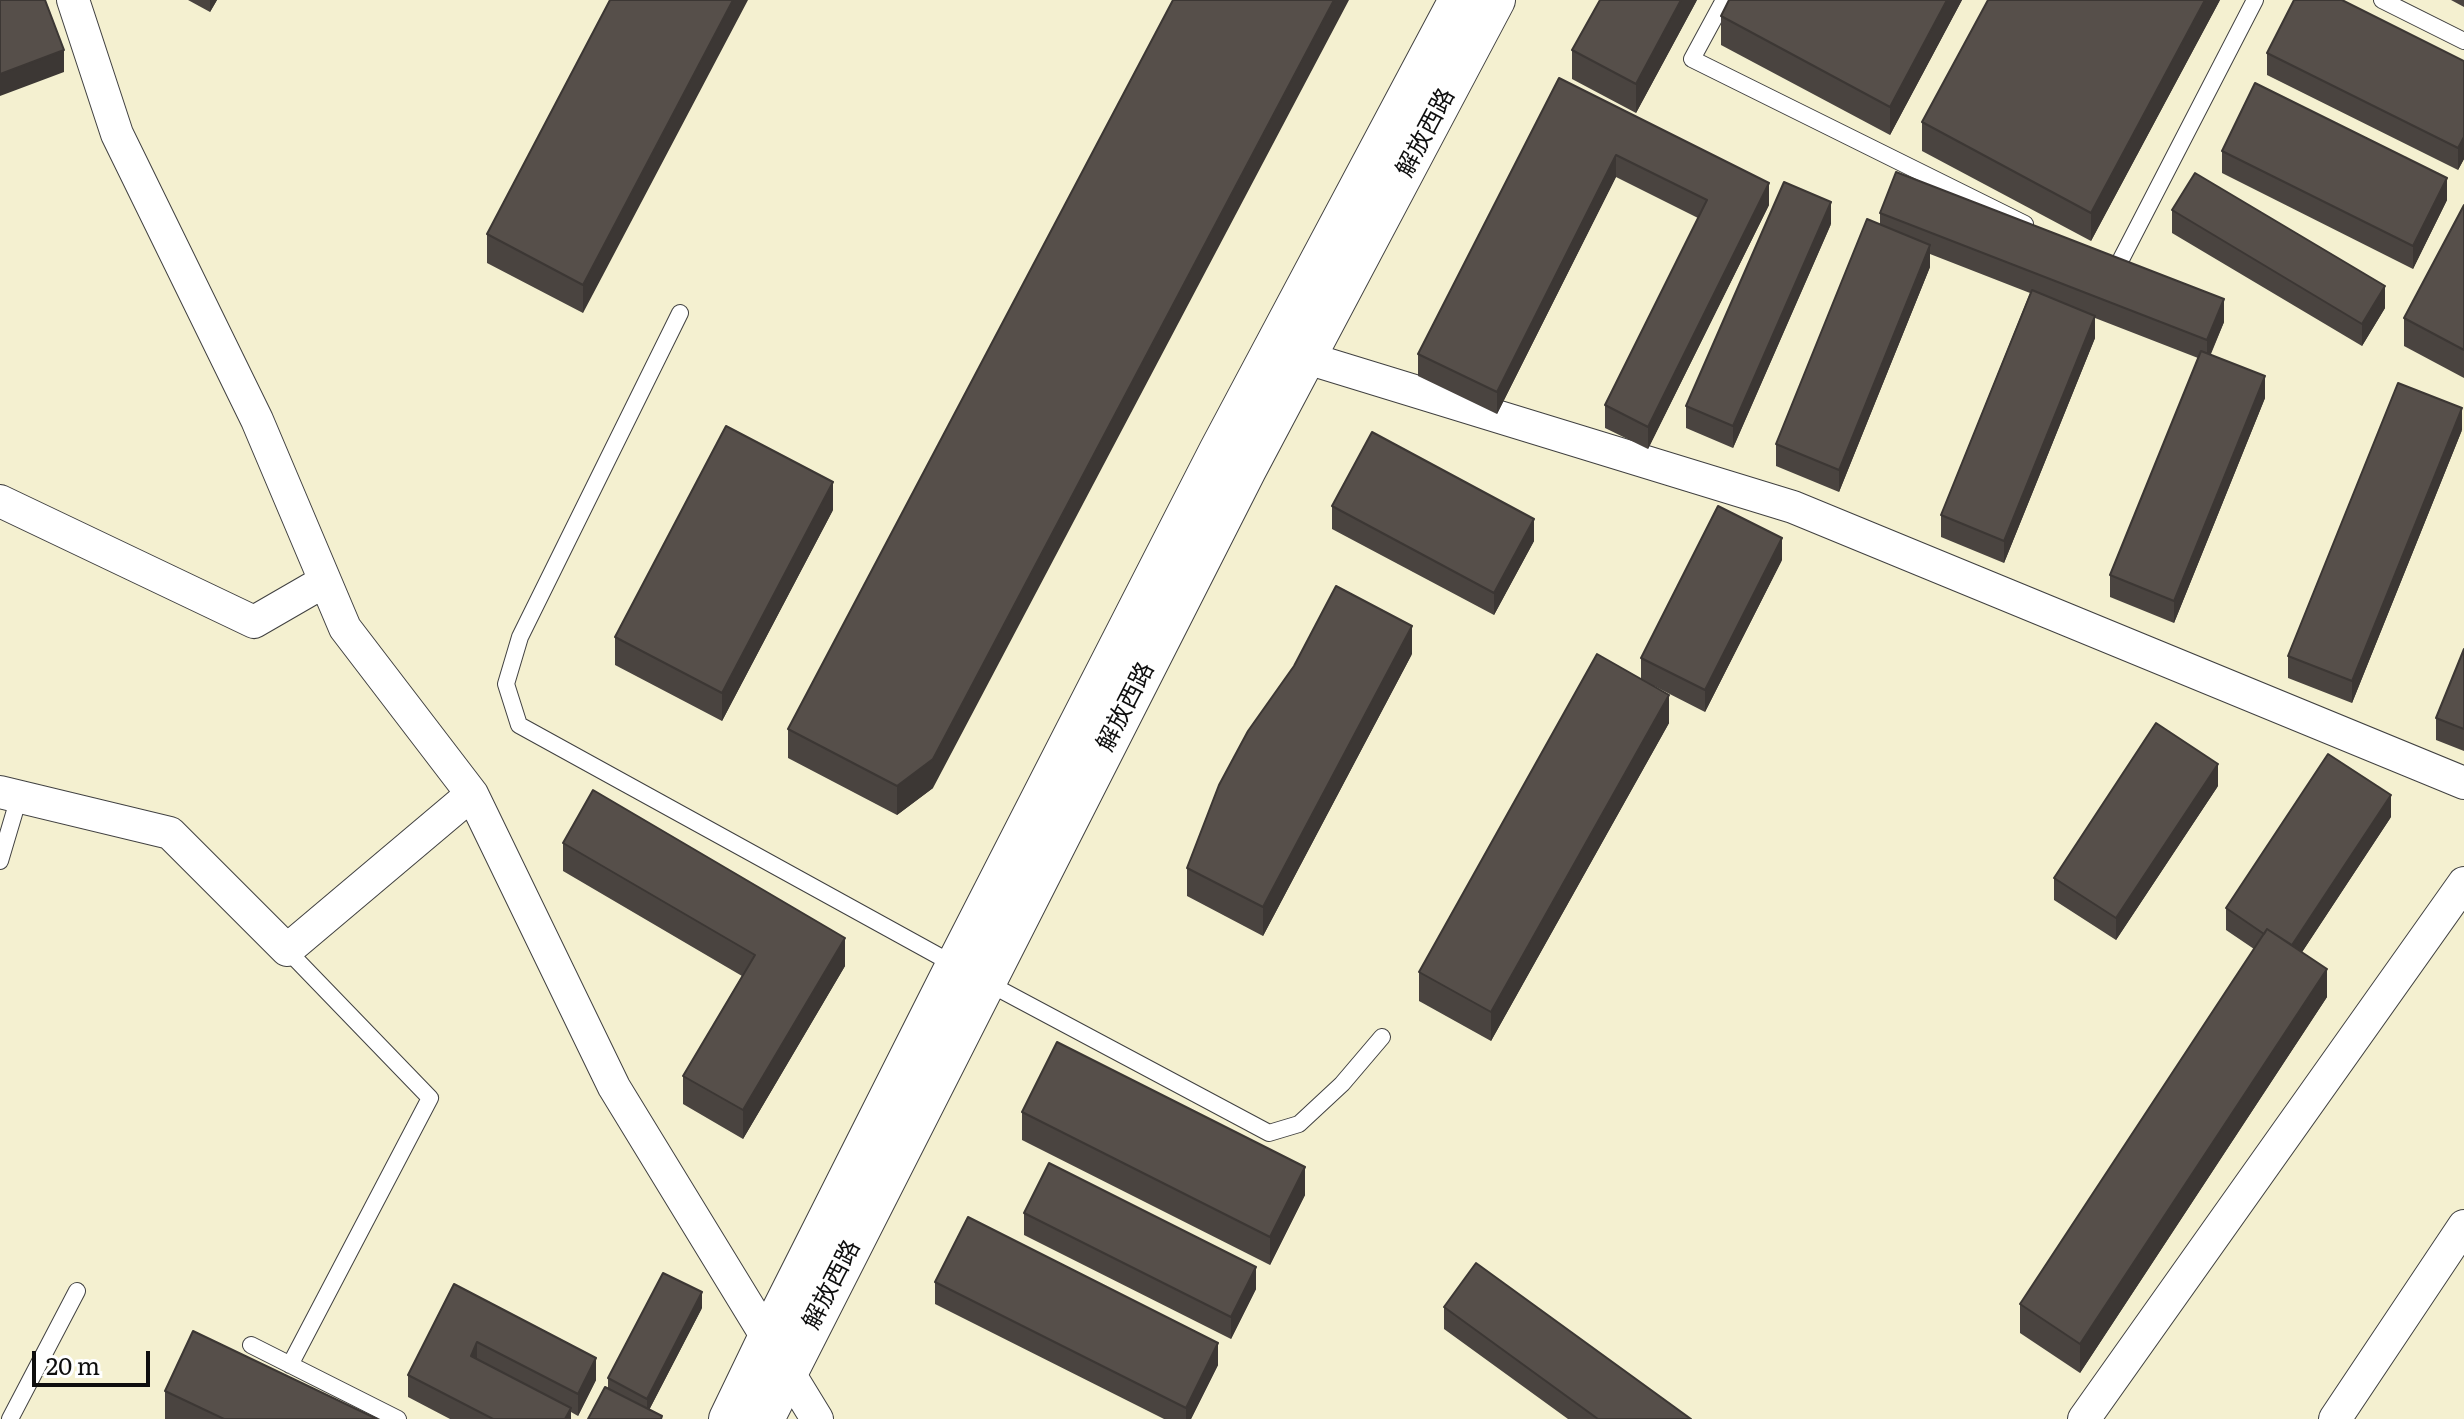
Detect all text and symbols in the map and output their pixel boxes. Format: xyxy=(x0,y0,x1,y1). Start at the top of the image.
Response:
street label: 解放西路 xyxy=(1391,84,1461,182)
street label: 解放西路 xyxy=(1091,658,1161,756)
street label: 解放西路 xyxy=(797,1236,867,1334)
scale bar xyxy=(36,1335,154,1385)
text: 20 m xyxy=(46,1347,100,1382)

